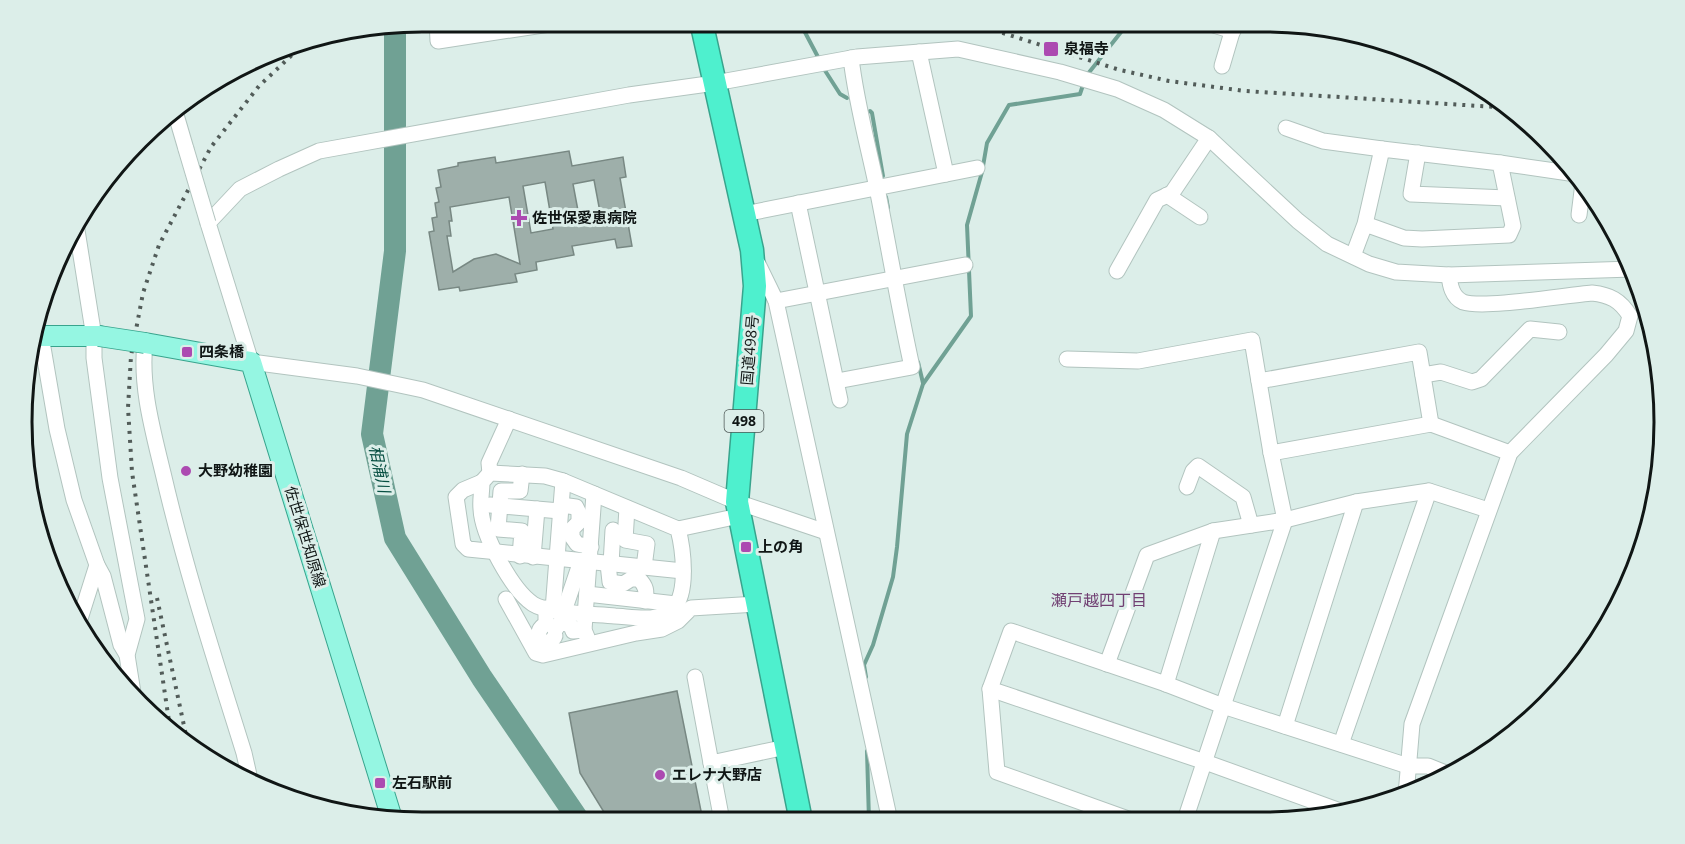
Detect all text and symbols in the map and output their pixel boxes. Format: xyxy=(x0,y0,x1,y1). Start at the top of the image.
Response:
place label: 泉福寺 xyxy=(1064,38,1109,58)
marker: 泉福寺 xyxy=(1042,40,1060,58)
place label: 佐世保愛恵病院 xyxy=(532,207,637,227)
marker: 佐世保愛恵病院 xyxy=(510,209,528,227)
street label: 国道498号 xyxy=(736,314,762,386)
place label: 四条橋 xyxy=(199,341,245,361)
marker: 四条橋 xyxy=(180,345,194,359)
road number: 498 xyxy=(724,410,764,432)
water label: 相浦川 xyxy=(364,443,396,497)
place label: 大野幼稚園 xyxy=(198,460,273,480)
marker: 大野幼稚園 xyxy=(179,464,193,478)
street label: 佐世保世知原線 xyxy=(281,484,331,590)
place label: 上の角 xyxy=(758,536,803,556)
marker: 上の角 xyxy=(739,540,753,554)
district label: 瀬戸越四丁目 xyxy=(1051,589,1147,611)
place label: エレナ大野店 xyxy=(672,764,762,784)
marker: エレナ大野店 xyxy=(653,768,667,782)
place label: 左石駅前 xyxy=(392,772,452,792)
marker: 左石駅前 xyxy=(373,776,387,790)

